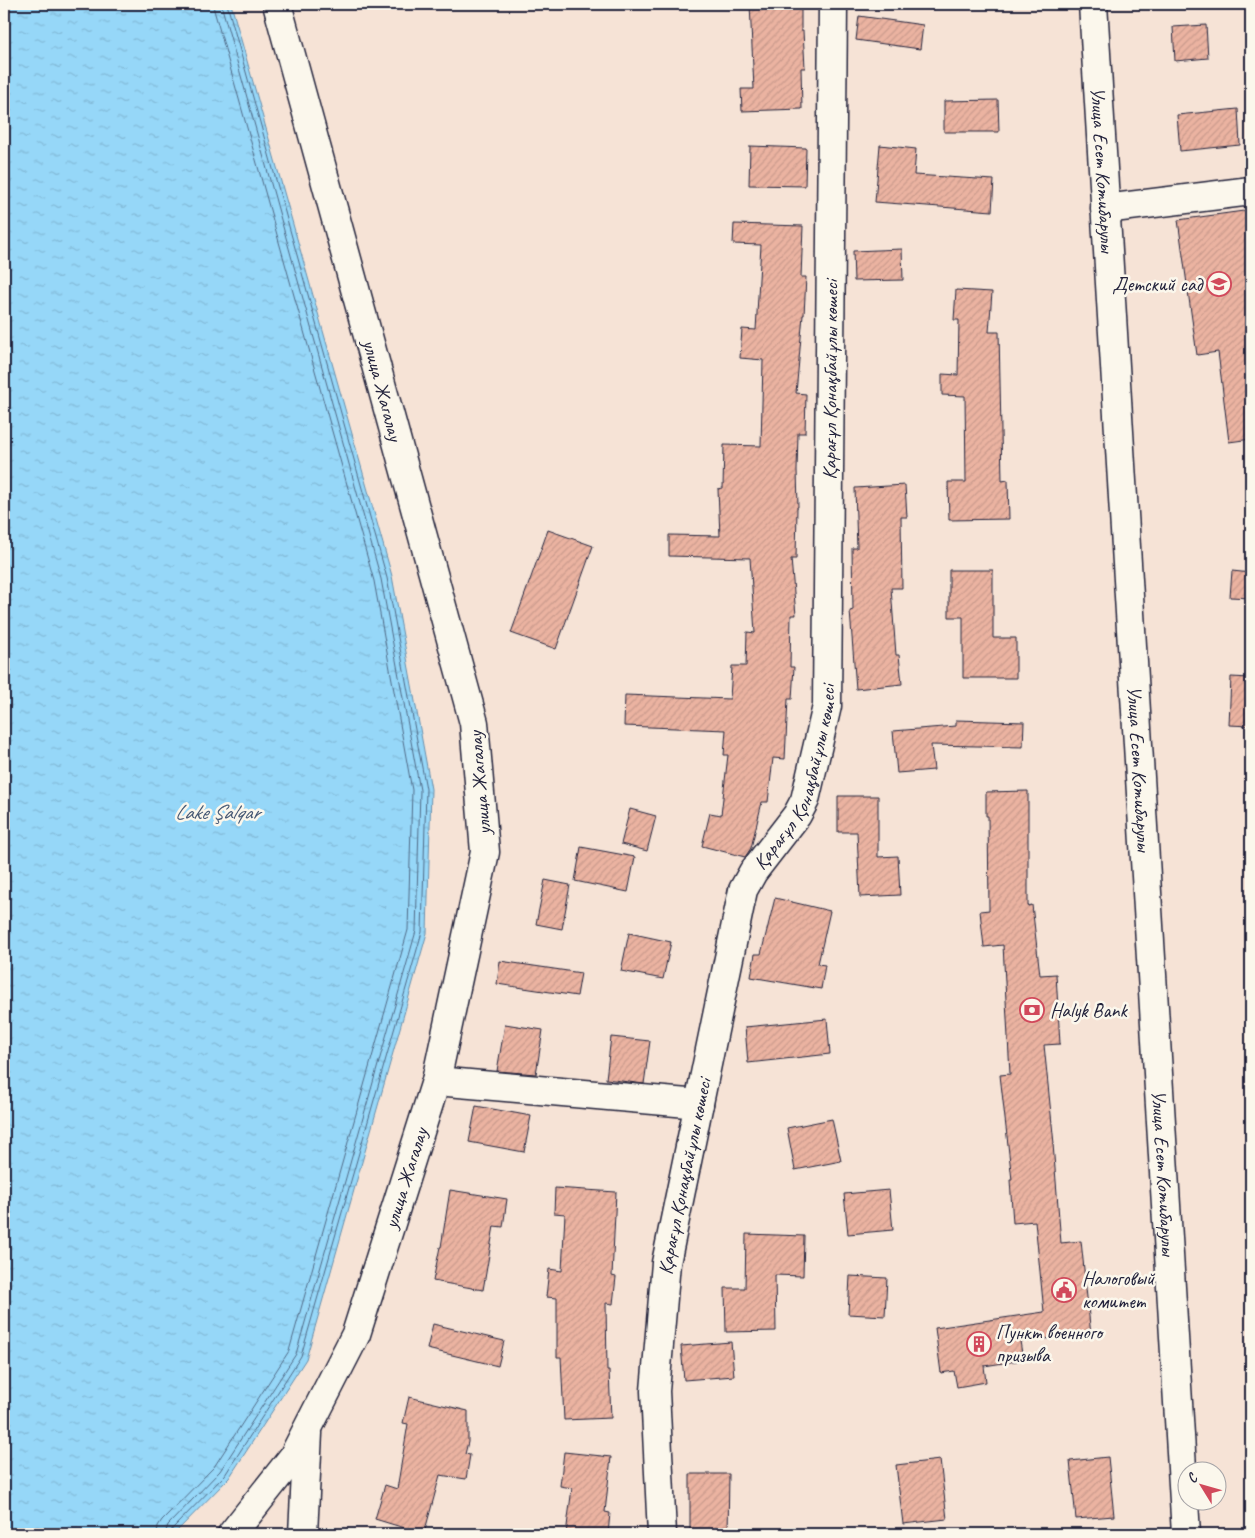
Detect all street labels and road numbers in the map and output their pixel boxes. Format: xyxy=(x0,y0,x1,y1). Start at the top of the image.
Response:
street label: Улица Есет Котибарулы xyxy=(1085,86,1120,255)
street label: Қарағұл Қонақбайұлы көшесі xyxy=(817,277,844,480)
street label: улица Жагалау xyxy=(357,336,409,446)
street label: Қарағұл Қонақбайұлы көшесі xyxy=(748,682,841,875)
street label: Улица Есет Котибарулы xyxy=(1121,685,1157,854)
street label: улица Жагалау xyxy=(462,728,497,837)
street label: Қарағұл Қонақбайұлы көшесі xyxy=(653,1074,717,1276)
street label: Улица Есет Котибарулы xyxy=(1146,1089,1181,1258)
street label: улица Жагалау xyxy=(378,1123,434,1232)

